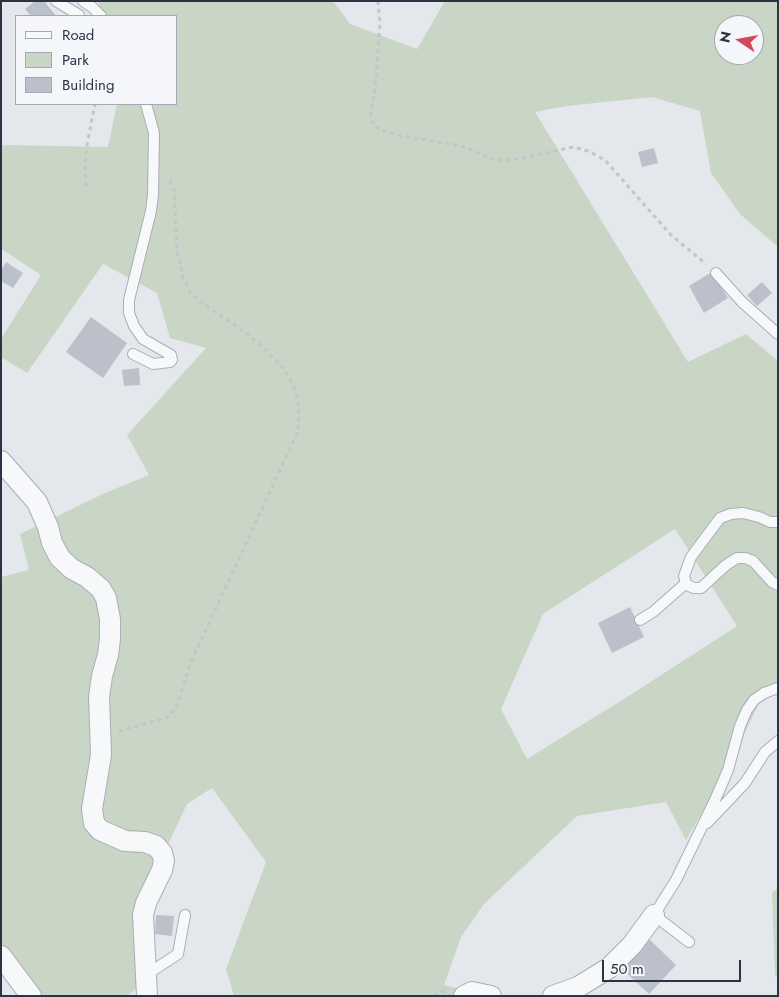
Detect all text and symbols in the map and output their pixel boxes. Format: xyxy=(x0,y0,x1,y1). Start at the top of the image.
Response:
legend xyxy=(15,15,178,105)
north arrow xyxy=(714,15,764,65)
text: Road xyxy=(62,24,94,46)
text: N xyxy=(714,30,736,45)
text: Park xyxy=(62,49,89,71)
text: Building xyxy=(62,74,114,96)
scale bar xyxy=(604,950,743,982)
text: 50 m xyxy=(610,958,644,980)

